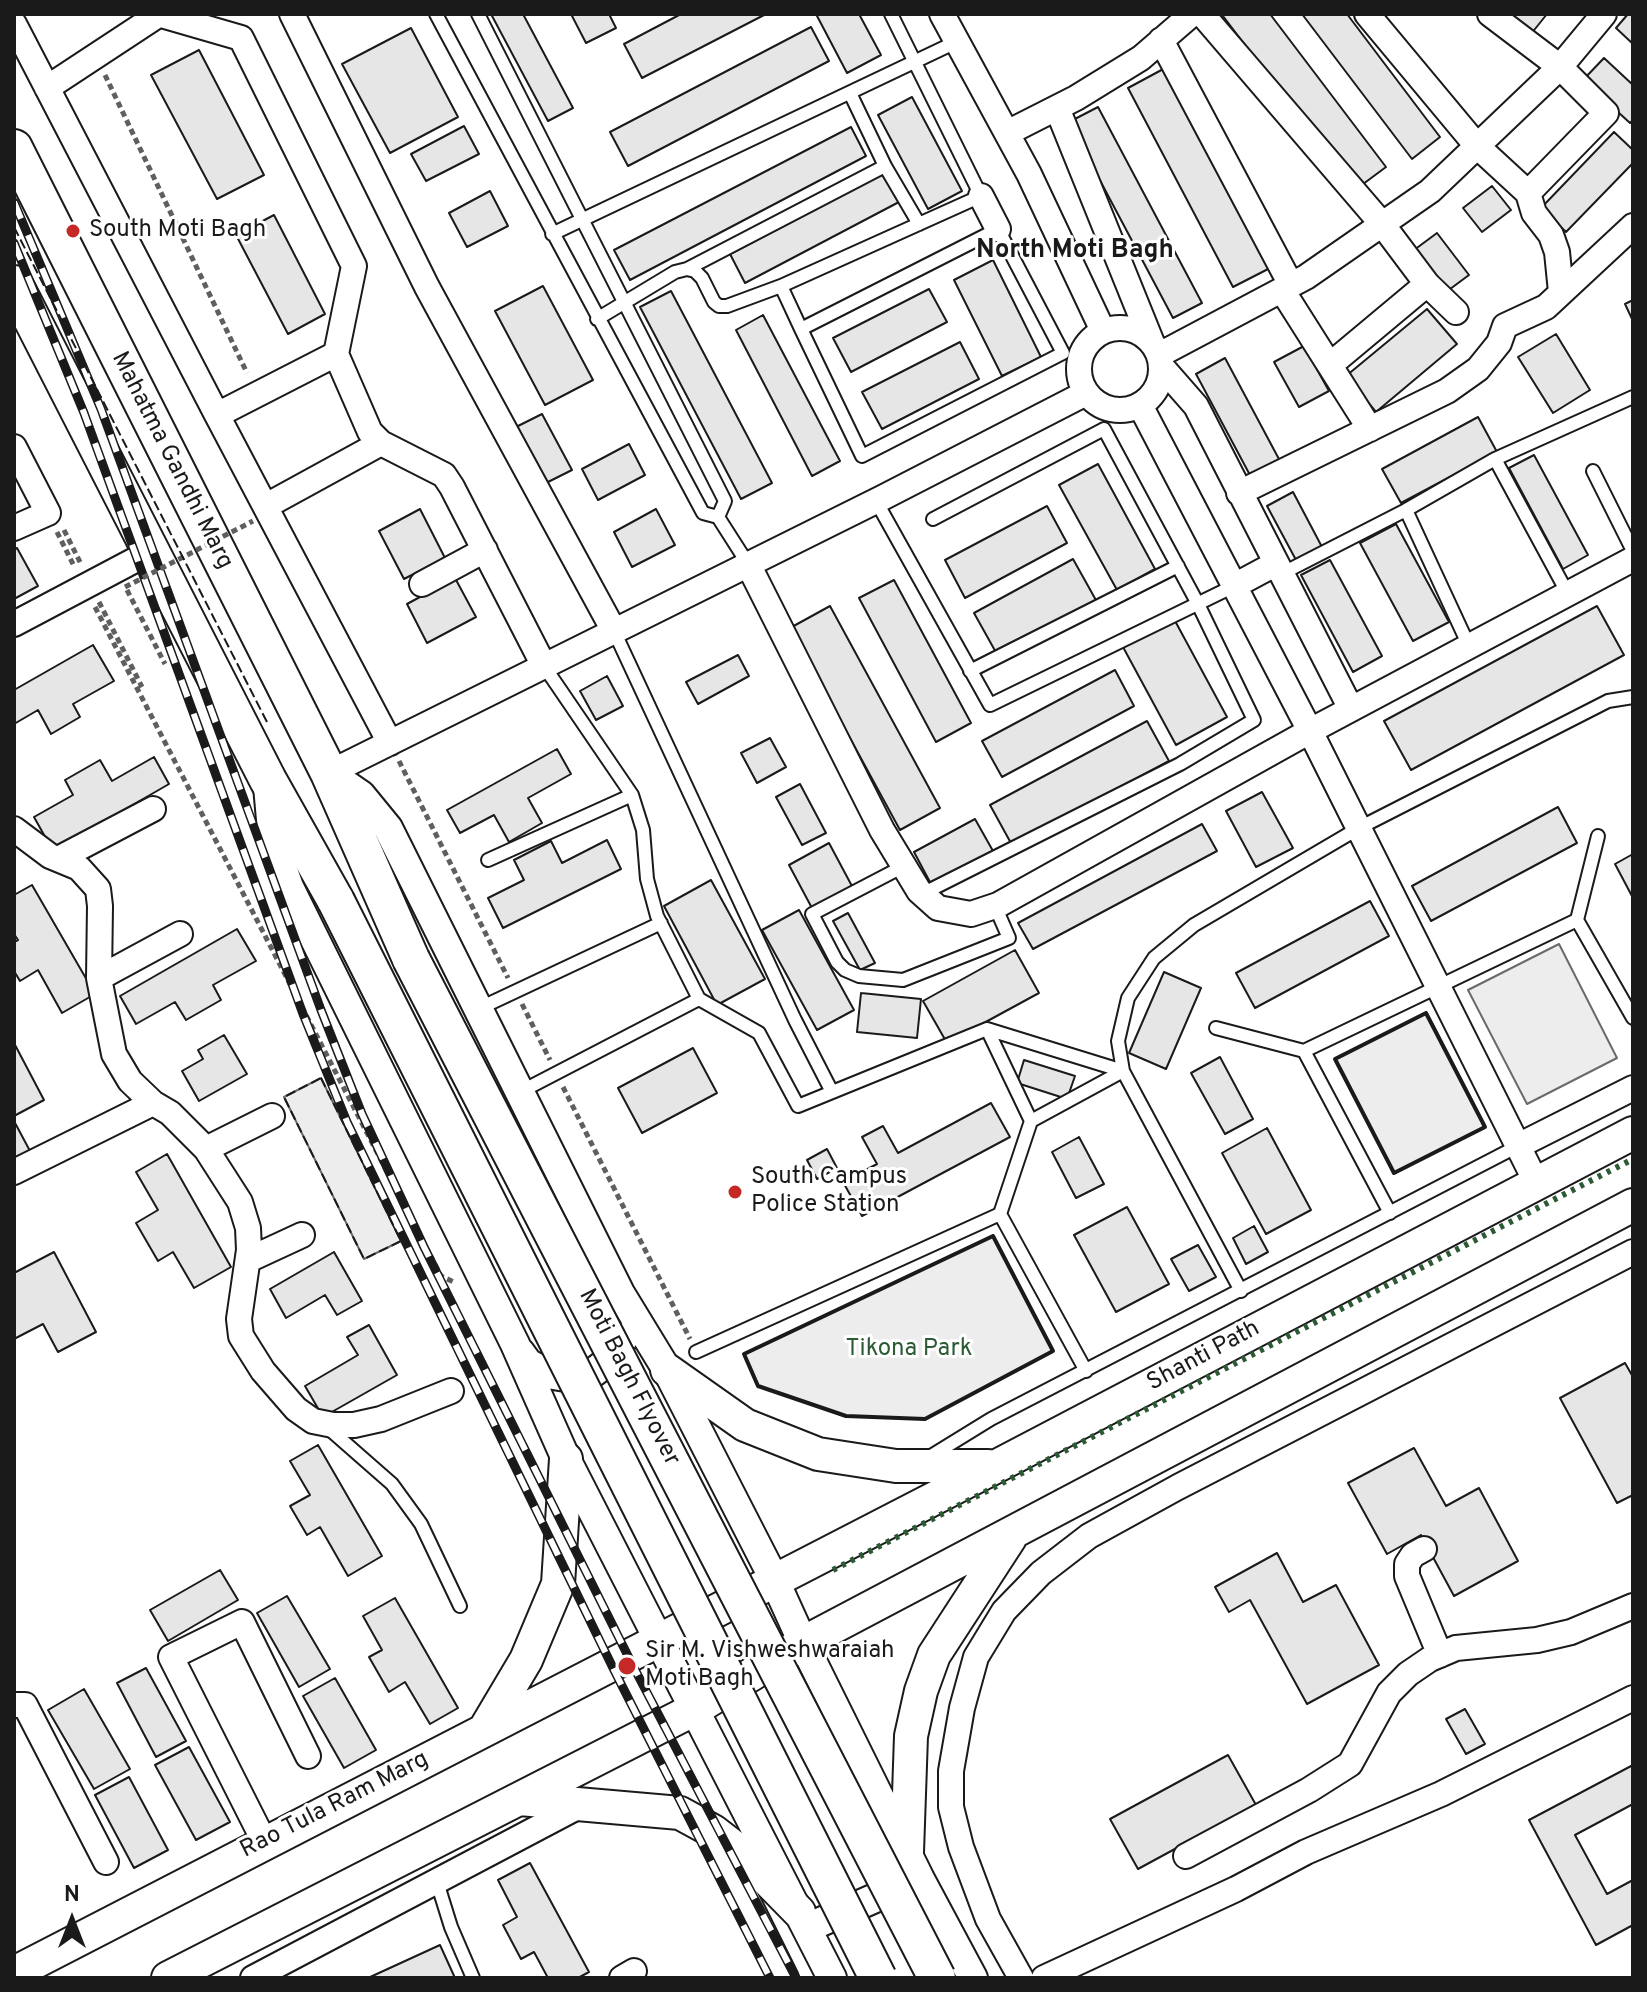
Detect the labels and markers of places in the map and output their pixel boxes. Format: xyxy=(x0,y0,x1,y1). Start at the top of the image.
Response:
place label: South Moti Bagh xyxy=(89,217,266,245)
marker: South Moti Bagh xyxy=(64,222,82,240)
place label: South Campus Police Station xyxy=(751,1164,907,1220)
marker: South Campus Police Station xyxy=(726,1183,744,1201)
place label: Sir M. Vishweshwaraiah Moti Bagh xyxy=(645,1638,895,1694)
marker: Sir M. Vishweshwaraiah Moti Bagh xyxy=(616,1655,638,1677)

